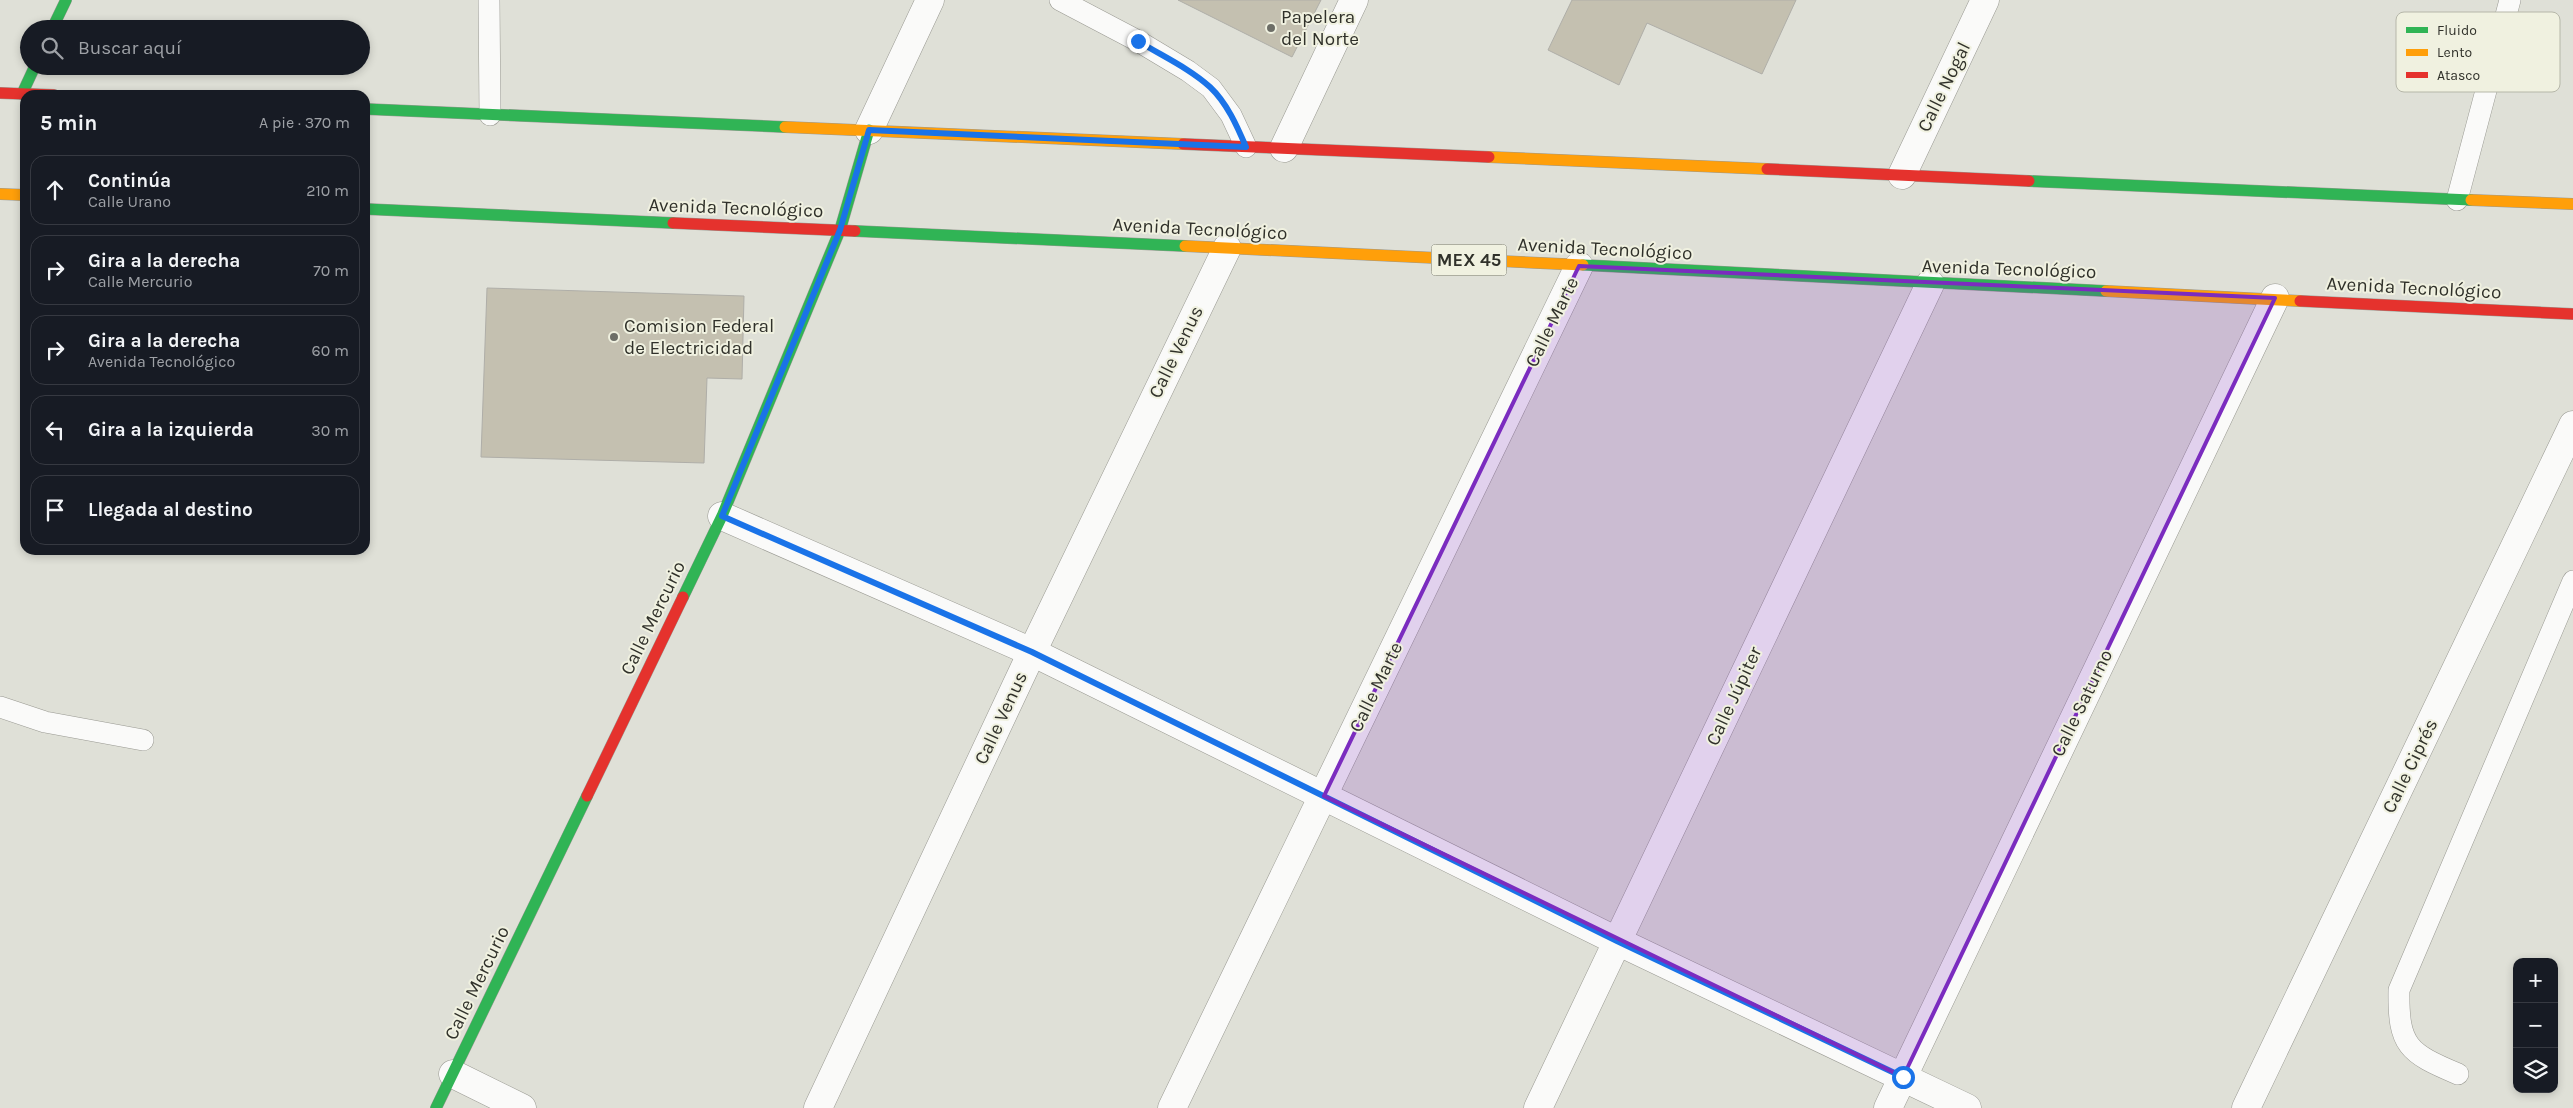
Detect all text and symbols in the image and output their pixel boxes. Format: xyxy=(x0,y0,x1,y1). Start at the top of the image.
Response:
place label: Papelera del Norte xyxy=(1281,6,1359,50)
legend xyxy=(2396,12,2560,92)
search box xyxy=(20,20,370,75)
marker: Papelera del Norte xyxy=(1265,22,1277,34)
text: Fluido xyxy=(2437,22,2477,39)
route end xyxy=(1127,30,1150,53)
icon: search xyxy=(38,34,66,62)
text: Buscar aquí xyxy=(78,37,182,59)
street label: Calle Nogal xyxy=(1913,39,1975,135)
text: Lento xyxy=(2437,44,2472,61)
text: Atasco xyxy=(2437,67,2480,84)
text: 5 min xyxy=(40,111,97,135)
text: A pie · 370 m xyxy=(259,113,350,132)
text: Continúa xyxy=(88,170,171,192)
icon: ahead xyxy=(41,176,69,204)
text: 210 m xyxy=(306,181,349,200)
text: Calle Urano xyxy=(88,192,171,211)
street label: Avenida Tecnológico xyxy=(648,194,824,222)
street label: Avenida Tecnológico xyxy=(1112,213,1288,245)
street label: Avenida Tecnológico xyxy=(1517,233,1693,265)
road number: MEX 45 xyxy=(1432,244,1506,276)
text: Gira a la derecha xyxy=(88,250,240,272)
street label: Avenida Tecnológico xyxy=(1921,255,2097,283)
icon: right xyxy=(41,256,69,284)
text: 70 m xyxy=(313,261,349,280)
text: Calle Mercurio xyxy=(88,272,192,291)
street label: Avenida Tecnológico xyxy=(2326,272,2502,304)
street label: Calle Marte xyxy=(1521,273,1583,371)
street label: Calle Venus xyxy=(1144,302,1208,402)
place label: Comision Federal de Electricidad xyxy=(624,315,774,359)
text: Gira a la derecha xyxy=(88,330,240,352)
marker: Comision Federal de Electricidad xyxy=(608,331,620,343)
icon: right xyxy=(41,336,69,364)
text: 60 m xyxy=(312,341,349,360)
text: Avenida Tecnológico xyxy=(88,352,235,371)
icon: left xyxy=(41,416,69,444)
text: Gira a la izquierda xyxy=(88,419,254,441)
text: 30 m xyxy=(311,421,349,440)
icon: arrive xyxy=(41,496,69,524)
text: Llegada al destino xyxy=(88,499,253,521)
street label: Calle Mercurio xyxy=(616,557,690,679)
street label: Calle Marte xyxy=(1345,638,1407,736)
street label: Calle Júpiter xyxy=(1701,643,1767,749)
street label: Calle Saturno xyxy=(2047,646,2117,760)
street label: Calle Venus xyxy=(970,668,1032,768)
street label: Calle Ciprés xyxy=(2378,715,2442,817)
street label: Calle Mercurio xyxy=(440,922,514,1044)
map controls xyxy=(2513,958,2558,1093)
button: + xyxy=(2513,958,2558,1003)
button: − xyxy=(2513,1003,2558,1048)
button: layers xyxy=(2513,1048,2558,1093)
route start xyxy=(1892,1066,1915,1089)

